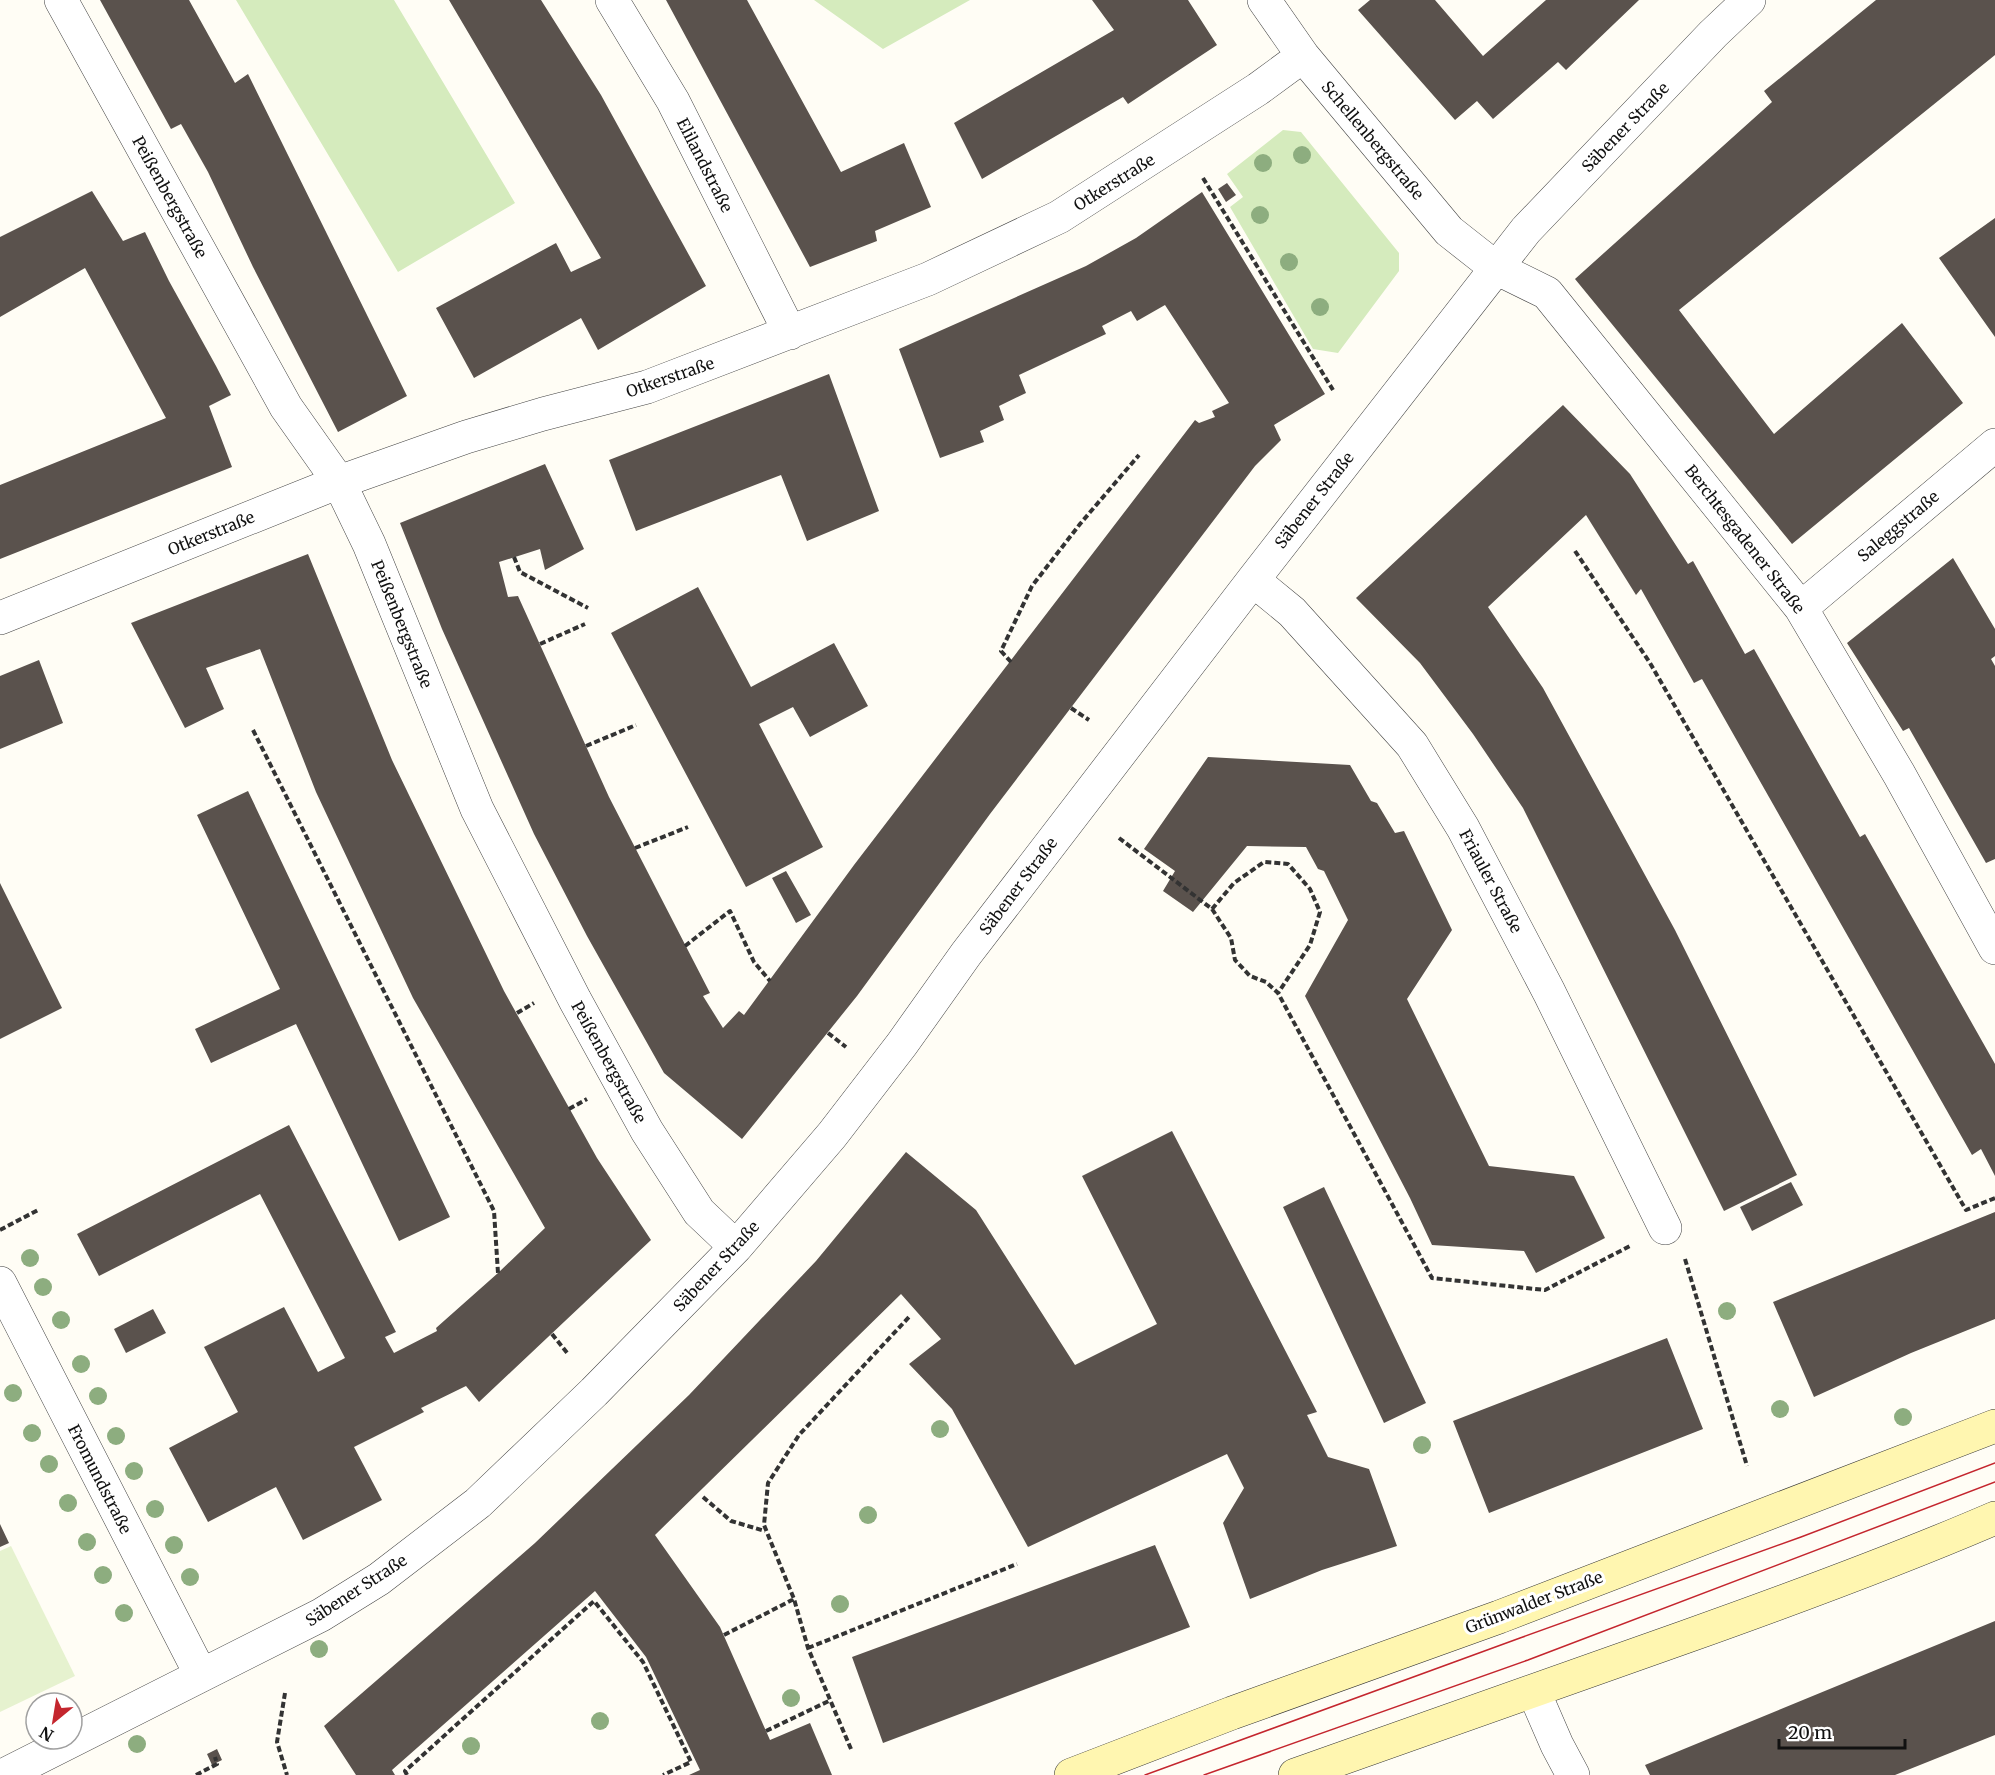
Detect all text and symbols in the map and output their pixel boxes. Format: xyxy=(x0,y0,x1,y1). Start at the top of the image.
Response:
street label: Schellenbergstraße xyxy=(1318,77,1428,203)
street label: Säbener Straße xyxy=(1577,78,1673,176)
street label: Elilandstraße xyxy=(673,115,737,215)
street label: Peißenbergstraße xyxy=(128,132,212,262)
street label: Otkerstraße xyxy=(1070,149,1158,215)
street label: Otkerstraße xyxy=(623,353,717,401)
street label: Säbener Straße xyxy=(1270,448,1358,552)
street label: Berchtesgadener Straße xyxy=(1681,461,1809,617)
street label: Saleggstraße xyxy=(1853,486,1943,566)
street label: Otkerstraße xyxy=(165,507,257,559)
street label: Peißenbergstraße xyxy=(367,557,437,691)
street label: Friauler Straße xyxy=(1455,826,1527,936)
street label: Säbener Straße xyxy=(975,833,1061,939)
street label: Peißenbergstraße xyxy=(567,997,651,1127)
street label: Säbener Straße xyxy=(669,1216,763,1316)
street label: Fromundstraße xyxy=(64,1421,136,1537)
street label: Säbener Straße xyxy=(302,1550,410,1630)
street label: Grünwalder Straße xyxy=(1463,1567,1605,1637)
north arrow xyxy=(24,1691,84,1751)
scale bar xyxy=(1779,1712,1905,1750)
text: 20 m xyxy=(1788,1721,1832,1744)
text: N xyxy=(36,1722,57,1746)

